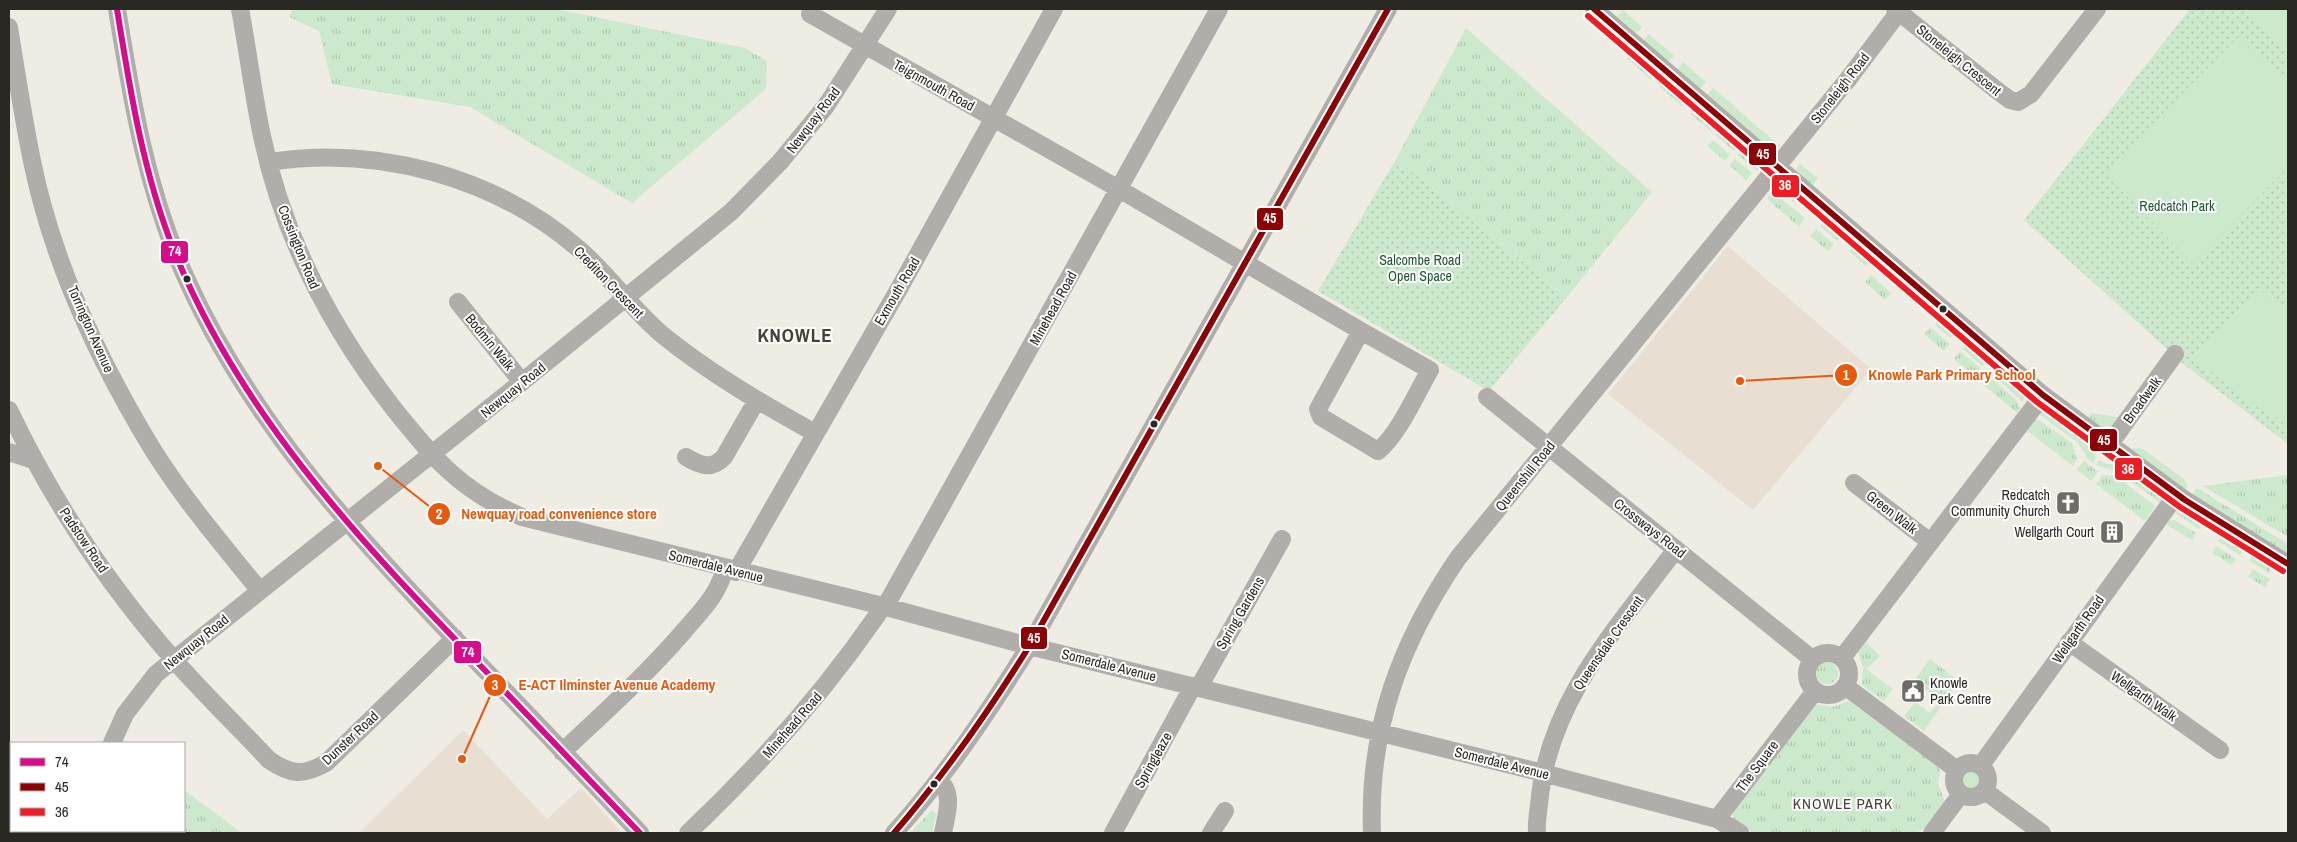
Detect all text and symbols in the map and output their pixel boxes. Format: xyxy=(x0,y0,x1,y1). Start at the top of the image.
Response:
street label: Stoneleigh Crescent xyxy=(1913,20,2005,100)
street label: Stoneleigh Road xyxy=(1807,49,1873,127)
street label: Teignmouth Road xyxy=(890,55,978,115)
street label: Newquay Road xyxy=(782,83,844,157)
line badge: 45 xyxy=(1748,142,1777,166)
text: 45 xyxy=(1757,145,1770,163)
line badge: 36 xyxy=(1771,174,1800,198)
text: 36 xyxy=(1779,176,1791,194)
park label: Redcatch Park xyxy=(2139,197,2215,215)
street label: Cossington Road xyxy=(274,202,324,292)
line badge: 45 xyxy=(1256,207,1284,231)
text: 45 xyxy=(1264,209,1277,227)
line badge: 74 xyxy=(160,240,189,264)
text: 74 xyxy=(169,242,182,260)
street label: Crediton Crescent xyxy=(570,242,648,322)
park label: Salcombe Road Open Space xyxy=(1379,251,1461,285)
street label: Exmouth Road xyxy=(870,254,924,328)
street label: Minehead Road xyxy=(1025,268,1081,348)
unlabelled marker xyxy=(182,274,192,284)
street label: Torrington Avenue xyxy=(64,283,118,375)
unlabelled marker xyxy=(1938,304,1948,314)
street label: Bodmin Walk xyxy=(462,310,519,374)
district label: KNOWLE xyxy=(757,322,833,348)
street label: Newquay Road xyxy=(477,358,549,422)
callout: Knowle Park Primary School xyxy=(1834,360,2046,390)
text: 1 xyxy=(1843,364,1850,385)
text: Knowle Park Primary School xyxy=(1868,364,2036,385)
street label: Broadwalk xyxy=(2119,373,2165,427)
unlabelled marker xyxy=(1149,419,1159,429)
line badge: 45 xyxy=(2089,428,2118,452)
text: 45 xyxy=(2098,431,2111,449)
street label: Queenshill Road xyxy=(1491,437,1559,515)
line badge: 36 xyxy=(2114,457,2143,481)
text: 36 xyxy=(2122,460,2134,478)
street label: Green Walk xyxy=(1863,486,1921,538)
place label: Redcatch Community Church xyxy=(1951,486,2050,520)
church icon: Redcatch Community Church xyxy=(2055,490,2081,516)
street label: Crossways Road xyxy=(1610,494,1690,562)
callout: Newquay road convenience store xyxy=(427,499,667,529)
text: 2 xyxy=(436,503,443,524)
text: Newquay road convenience store xyxy=(461,503,657,524)
street label: Padstow Road xyxy=(56,504,112,576)
building icon: Wellgarth Court xyxy=(2099,519,2125,545)
place label: Wellgarth Court xyxy=(2014,523,2094,541)
street label: Somerdale Avenue xyxy=(667,546,765,586)
street label: Spring Gardens xyxy=(1212,573,1268,653)
street label: Queensdale Crescent xyxy=(1569,592,1647,694)
street label: Wellgarth Road xyxy=(2048,592,2108,666)
street label: Newquay Road xyxy=(160,610,232,674)
line badge: 45 xyxy=(1020,626,1048,650)
text: 45 xyxy=(1028,629,1041,647)
line badge: 74 xyxy=(453,640,482,664)
text: 74 xyxy=(462,643,475,661)
street label: Somerdale Avenue xyxy=(1060,645,1158,685)
street label: Wellgarth Walk xyxy=(2107,667,2181,725)
callout: E-ACT Ilminster Avenue Academy xyxy=(483,670,726,700)
text: 3 xyxy=(492,674,499,695)
text: E-ACT Ilminster Avenue Academy xyxy=(519,674,716,695)
place label: Knowle Park Centre xyxy=(1930,674,1991,708)
public building icon: Knowle Park Centre xyxy=(1900,678,1926,704)
street label: Minehead Road xyxy=(758,688,826,762)
street label: Dunster Road xyxy=(318,707,382,769)
street label: Springleaze xyxy=(1130,729,1176,791)
street label: The Square xyxy=(1732,737,1782,795)
legend xyxy=(10,742,185,832)
street label: Somerdale Avenue xyxy=(1453,743,1551,783)
text: 74 xyxy=(55,751,69,772)
text: 45 xyxy=(55,776,69,797)
unlabelled marker xyxy=(929,779,939,789)
district label: KNOWLE PARK xyxy=(1793,793,1893,814)
text: 36 xyxy=(55,801,69,822)

